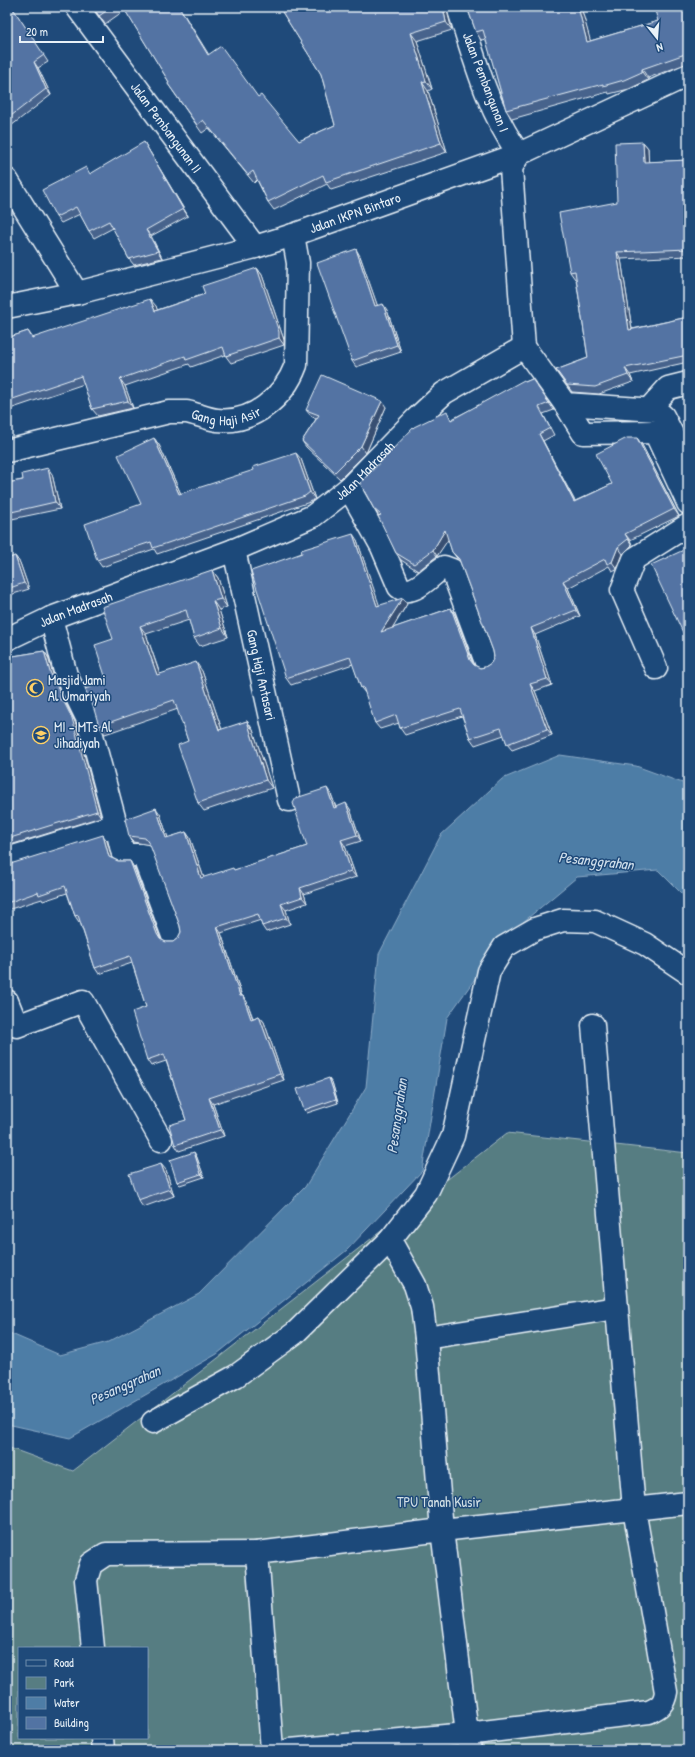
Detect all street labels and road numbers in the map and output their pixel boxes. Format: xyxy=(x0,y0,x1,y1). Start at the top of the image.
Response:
street label: Jalan Pembangunan I xyxy=(458,29,514,135)
street label: Jalan Pembangunan II xyxy=(127,78,207,177)
street label: Jalan IKPN Bintaro xyxy=(307,187,403,237)
street label: Gang Haji Asir xyxy=(189,401,265,430)
street label: Jalan Madrasah xyxy=(331,437,398,504)
street label: Jalan Madrasah xyxy=(36,586,115,631)
street label: Gang Haji Antasari xyxy=(243,628,281,722)

